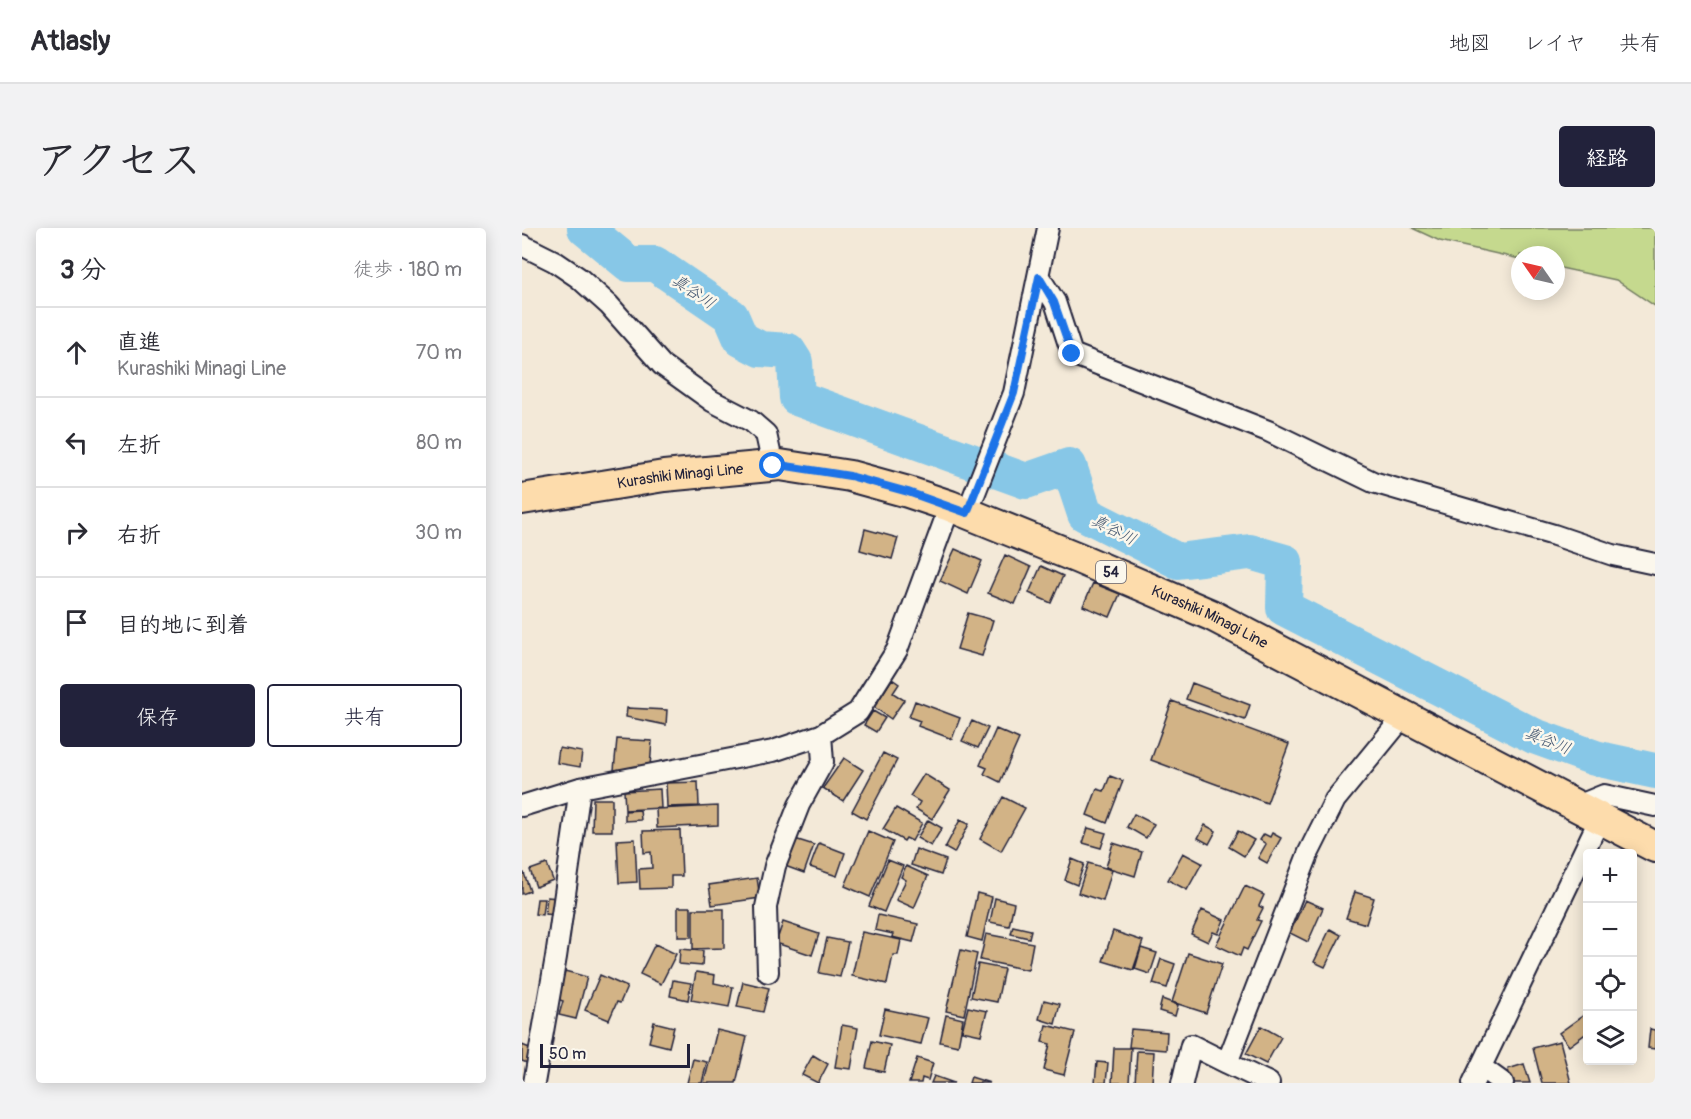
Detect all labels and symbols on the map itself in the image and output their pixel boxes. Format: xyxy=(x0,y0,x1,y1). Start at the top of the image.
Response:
north arrow xyxy=(1511,246,1565,300)
water label: 真谷川 xyxy=(668,270,719,314)
route end xyxy=(1058,340,1084,366)
route start xyxy=(759,452,785,478)
street label: Kurashiki Minagi Line xyxy=(616,459,745,493)
water label: 真谷川 xyxy=(1088,510,1139,550)
road number: 54 xyxy=(1096,561,1126,583)
street label: Kurashiki Minagi Line xyxy=(1148,582,1271,653)
water label: 真谷川 xyxy=(1522,723,1574,759)
scale bar xyxy=(540,1041,690,1068)

